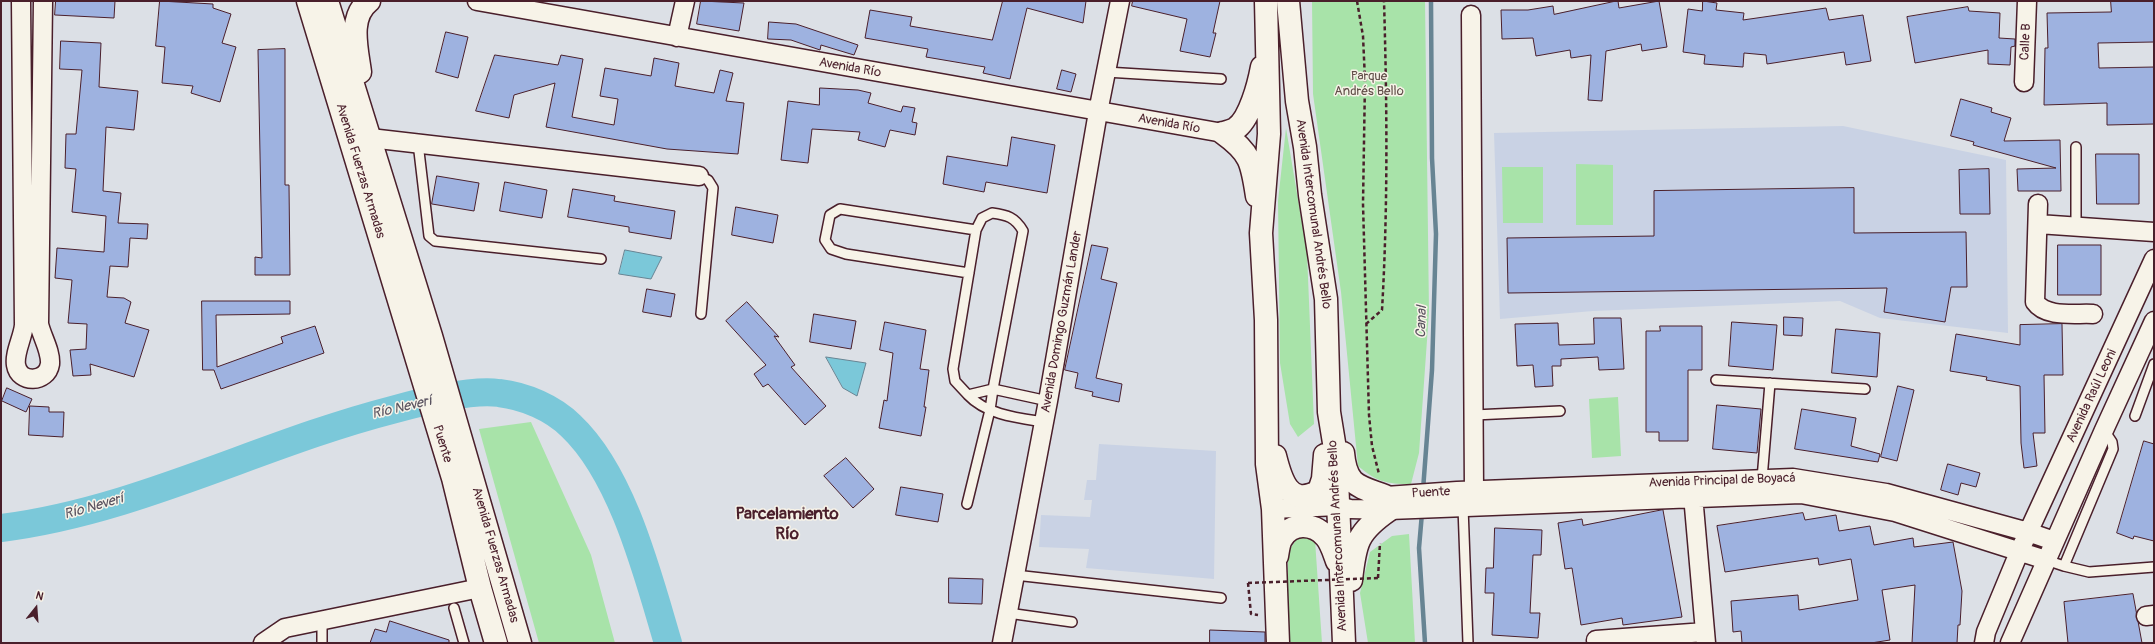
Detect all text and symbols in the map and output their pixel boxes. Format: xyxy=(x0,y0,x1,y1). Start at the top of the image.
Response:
street label: Calle B xyxy=(2017,23,2035,61)
street label: Avenida Río xyxy=(818,55,882,81)
park label: Parque Andrés Bello xyxy=(1334,69,1404,100)
street label: Avenida Fuerzas Armadas xyxy=(332,102,388,240)
street label: Avenida Río xyxy=(1137,111,1201,137)
street label: Avenida Intercomunal Andrés Bello xyxy=(1292,118,1334,310)
street label: Avenida Domingo Guzmán Lander xyxy=(1038,230,1086,414)
water label: Canal xyxy=(1413,305,1431,339)
street label: Avenida Raúl Leoni xyxy=(2064,347,2120,445)
water label: Río Neverí xyxy=(370,393,434,423)
street label: Puente xyxy=(429,423,455,465)
street label: Avenida Intercomunal Andrés Bello xyxy=(1325,440,1351,632)
street label: Avenida Principal de Boyacá xyxy=(1648,471,1796,491)
street label: Puente xyxy=(1411,484,1451,502)
street label: Avenida Fuerzas Armadas xyxy=(468,485,522,625)
water label: Río Neverí xyxy=(62,491,126,523)
district label: Parcelamiento Río xyxy=(735,505,839,545)
north arrow xyxy=(16,588,56,628)
text: N xyxy=(34,589,45,603)

